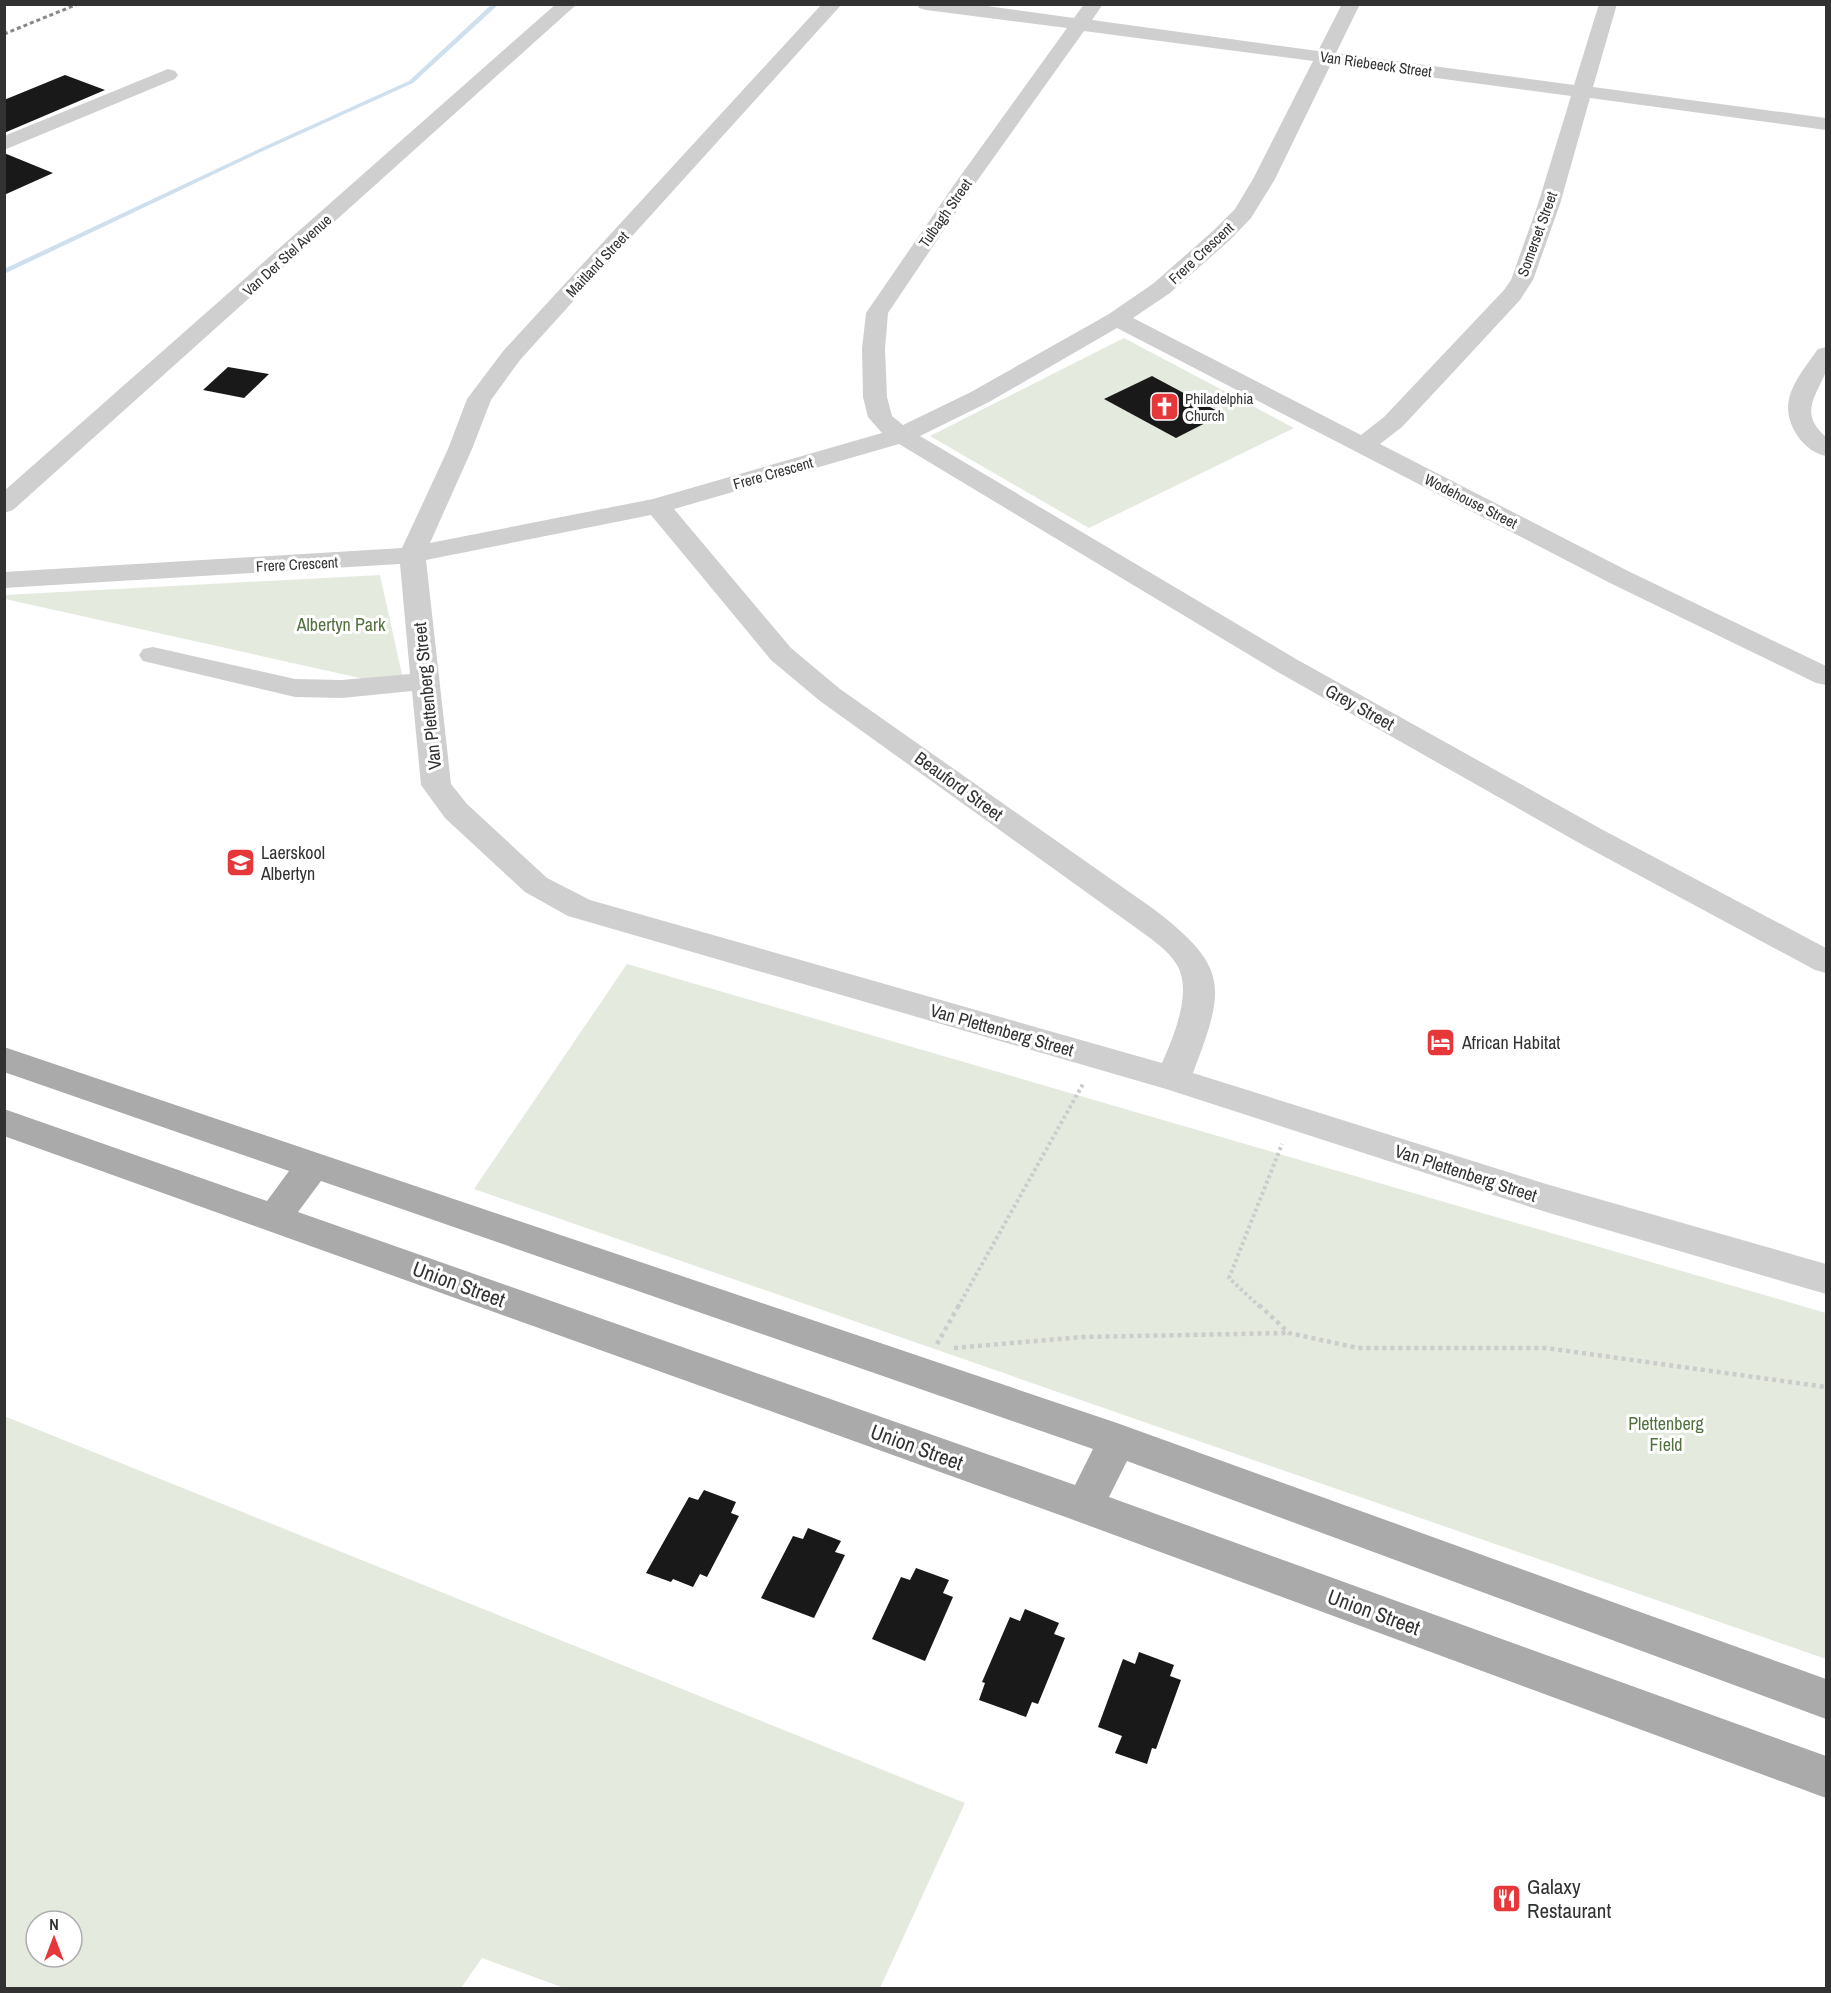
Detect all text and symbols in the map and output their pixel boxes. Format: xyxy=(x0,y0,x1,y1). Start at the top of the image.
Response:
street label: Van Riebeeck Street xyxy=(1319,46,1434,82)
street label: Tulbagh Street xyxy=(914,174,977,252)
street label: Somerset Street xyxy=(1512,188,1562,279)
street label: Van Der Stel Avenue xyxy=(238,209,336,301)
street label: Frere Crescent xyxy=(1164,217,1239,289)
street label: Maitland Street xyxy=(561,226,634,302)
place label: Philadelphia Church xyxy=(1185,388,1254,426)
church icon: Philadelphia Church xyxy=(1148,391,1180,423)
street label: Frere Crescent xyxy=(731,451,816,494)
street label: Wodehouse Street xyxy=(1421,469,1522,534)
street label: Frere Crescent xyxy=(255,551,339,577)
park label: Albertyn Park xyxy=(296,612,386,637)
street label: Van Plettenberg Street xyxy=(407,621,447,771)
street label: Grey Street xyxy=(1321,678,1399,736)
street label: Beauford Street xyxy=(910,745,1008,827)
place label: Laerskool Albertyn xyxy=(260,840,325,886)
school or university icon: Laerskool Albertyn xyxy=(224,846,256,878)
street label: Van Plettenberg Street xyxy=(927,998,1077,1062)
hotel icon: African Habitat xyxy=(1425,1026,1457,1058)
place label: African Habitat xyxy=(1461,1030,1560,1055)
street label: Van Plettenberg Street xyxy=(1392,1138,1540,1208)
street label: Union Street xyxy=(409,1254,510,1314)
park label: Plettenberg Field xyxy=(1628,1411,1705,1457)
street label: Union Street xyxy=(867,1417,968,1477)
street label: Union Street xyxy=(1324,1582,1425,1642)
place label: Galaxy Restaurant xyxy=(1527,1872,1611,1925)
restaurant icon: Galaxy Restaurant xyxy=(1490,1882,1522,1914)
north arrow xyxy=(24,1909,84,1969)
text: N xyxy=(49,1913,59,1935)

